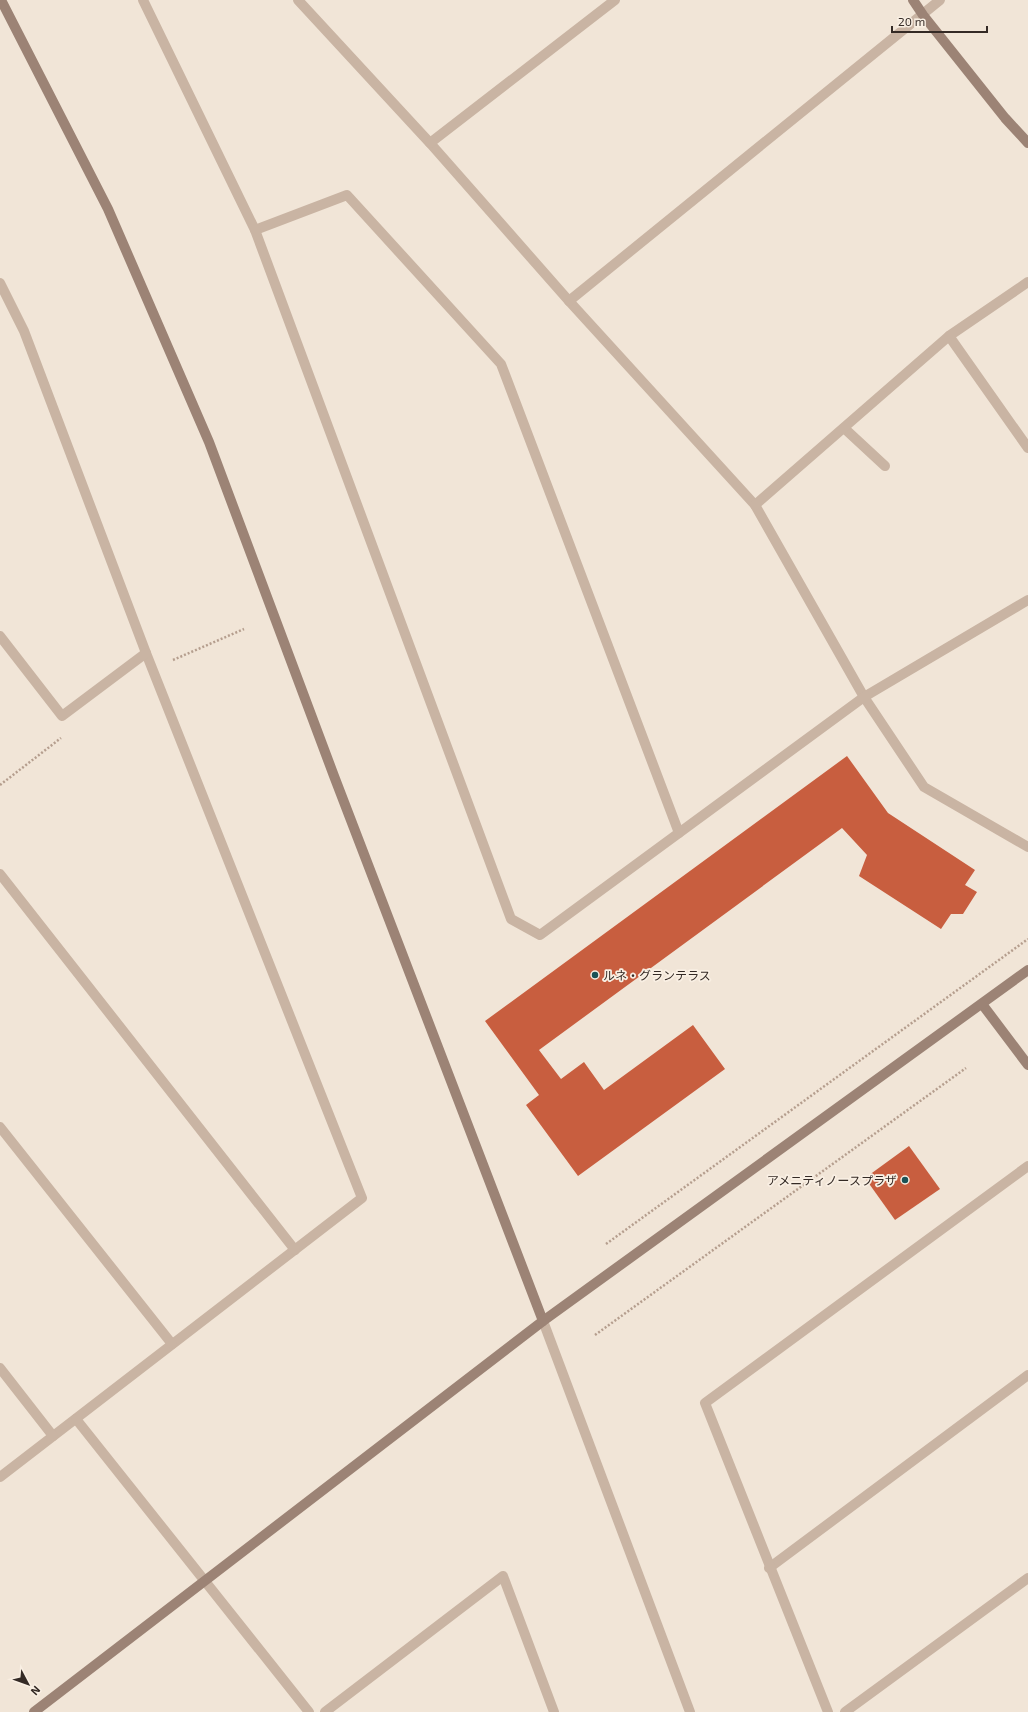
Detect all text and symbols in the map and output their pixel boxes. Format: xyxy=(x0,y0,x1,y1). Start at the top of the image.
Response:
scale bar xyxy=(892,8,987,34)
text: 20 m xyxy=(898,14,925,28)
place label: ルネ・グランテラス xyxy=(603,968,711,982)
marker: ルネ・グランテラス xyxy=(590,970,600,980)
place label: アメニティノースプラザ xyxy=(767,1173,897,1187)
marker: アメニティノースプラザ xyxy=(900,1175,910,1185)
north arrow xyxy=(8,1664,48,1704)
text: N xyxy=(28,1684,43,1698)

